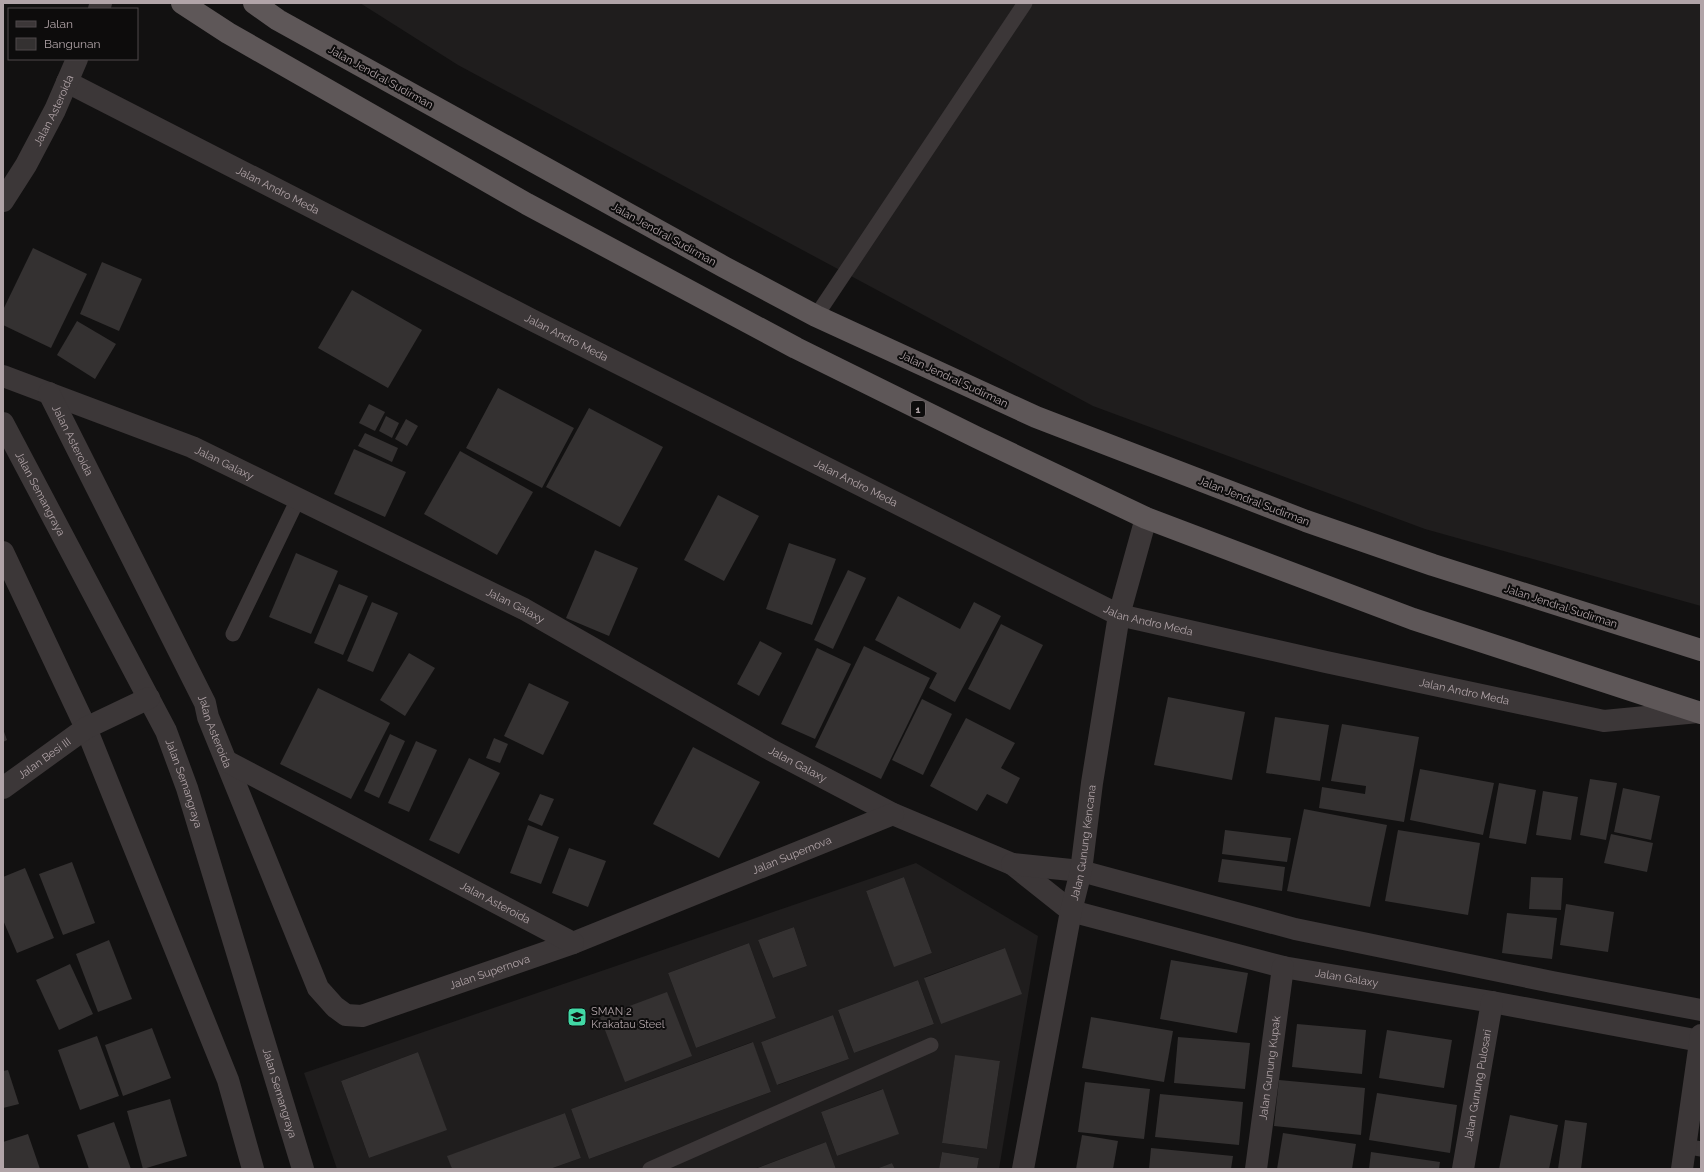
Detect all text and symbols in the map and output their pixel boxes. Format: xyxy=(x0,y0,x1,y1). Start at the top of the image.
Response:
legend xyxy=(8,8,138,60)
text: Jalan xyxy=(44,17,73,31)
text: Bangunan xyxy=(44,37,101,51)
street label: Jalan Jendral Sudirman xyxy=(326,43,436,112)
street label: Jalan Asteroida xyxy=(31,73,76,148)
street label: Jalan Andro Meda xyxy=(234,164,322,217)
street label: Jalan Jendral Sudirman xyxy=(609,200,719,269)
street label: Jalan Andro Meda xyxy=(522,311,610,364)
street label: Jalan Jendral Sudirman xyxy=(898,349,1010,410)
road number: 1 xyxy=(911,401,925,417)
street label: Jalan Asteroida xyxy=(49,403,96,478)
street label: Jalan Galaxy xyxy=(193,443,256,483)
street label: Jalan Semangraya xyxy=(12,450,68,538)
street label: Jalan Andro Meda xyxy=(812,457,900,510)
street label: Jalan Jendral Sudirman xyxy=(1196,474,1311,529)
street label: Jalan Jendral Sudirman xyxy=(1503,582,1619,631)
street label: Jalan Galaxy xyxy=(484,586,547,626)
street label: Jalan Andro Meda xyxy=(1101,602,1194,639)
street label: Jalan Andro Meda xyxy=(1418,676,1510,708)
street label: Jalan Asteroida xyxy=(195,693,234,770)
street label: Jalan Besi III xyxy=(16,735,74,782)
street label: Jalan Semangraya xyxy=(162,737,205,830)
street label: Jalan Galaxy xyxy=(766,744,829,785)
street label: Jalan Gunung Kencana xyxy=(1068,784,1099,902)
street label: Jalan Supernova xyxy=(750,834,833,877)
street label: Jalan Asteroida xyxy=(458,879,532,926)
street label: Jalan Supernova xyxy=(448,952,532,992)
street label: Jalan Galaxy xyxy=(1314,967,1379,990)
place label: SMAN 2 Krakatau Steel xyxy=(591,1005,665,1031)
school or university icon: SMAN 2 Krakatau Steel xyxy=(566,1006,588,1028)
street label: Jalan Gunung Kupak xyxy=(1257,1015,1283,1121)
street label: Jalan Gunung Pulosari xyxy=(1462,1028,1494,1142)
street label: Jalan Semangraya xyxy=(260,1047,299,1140)

